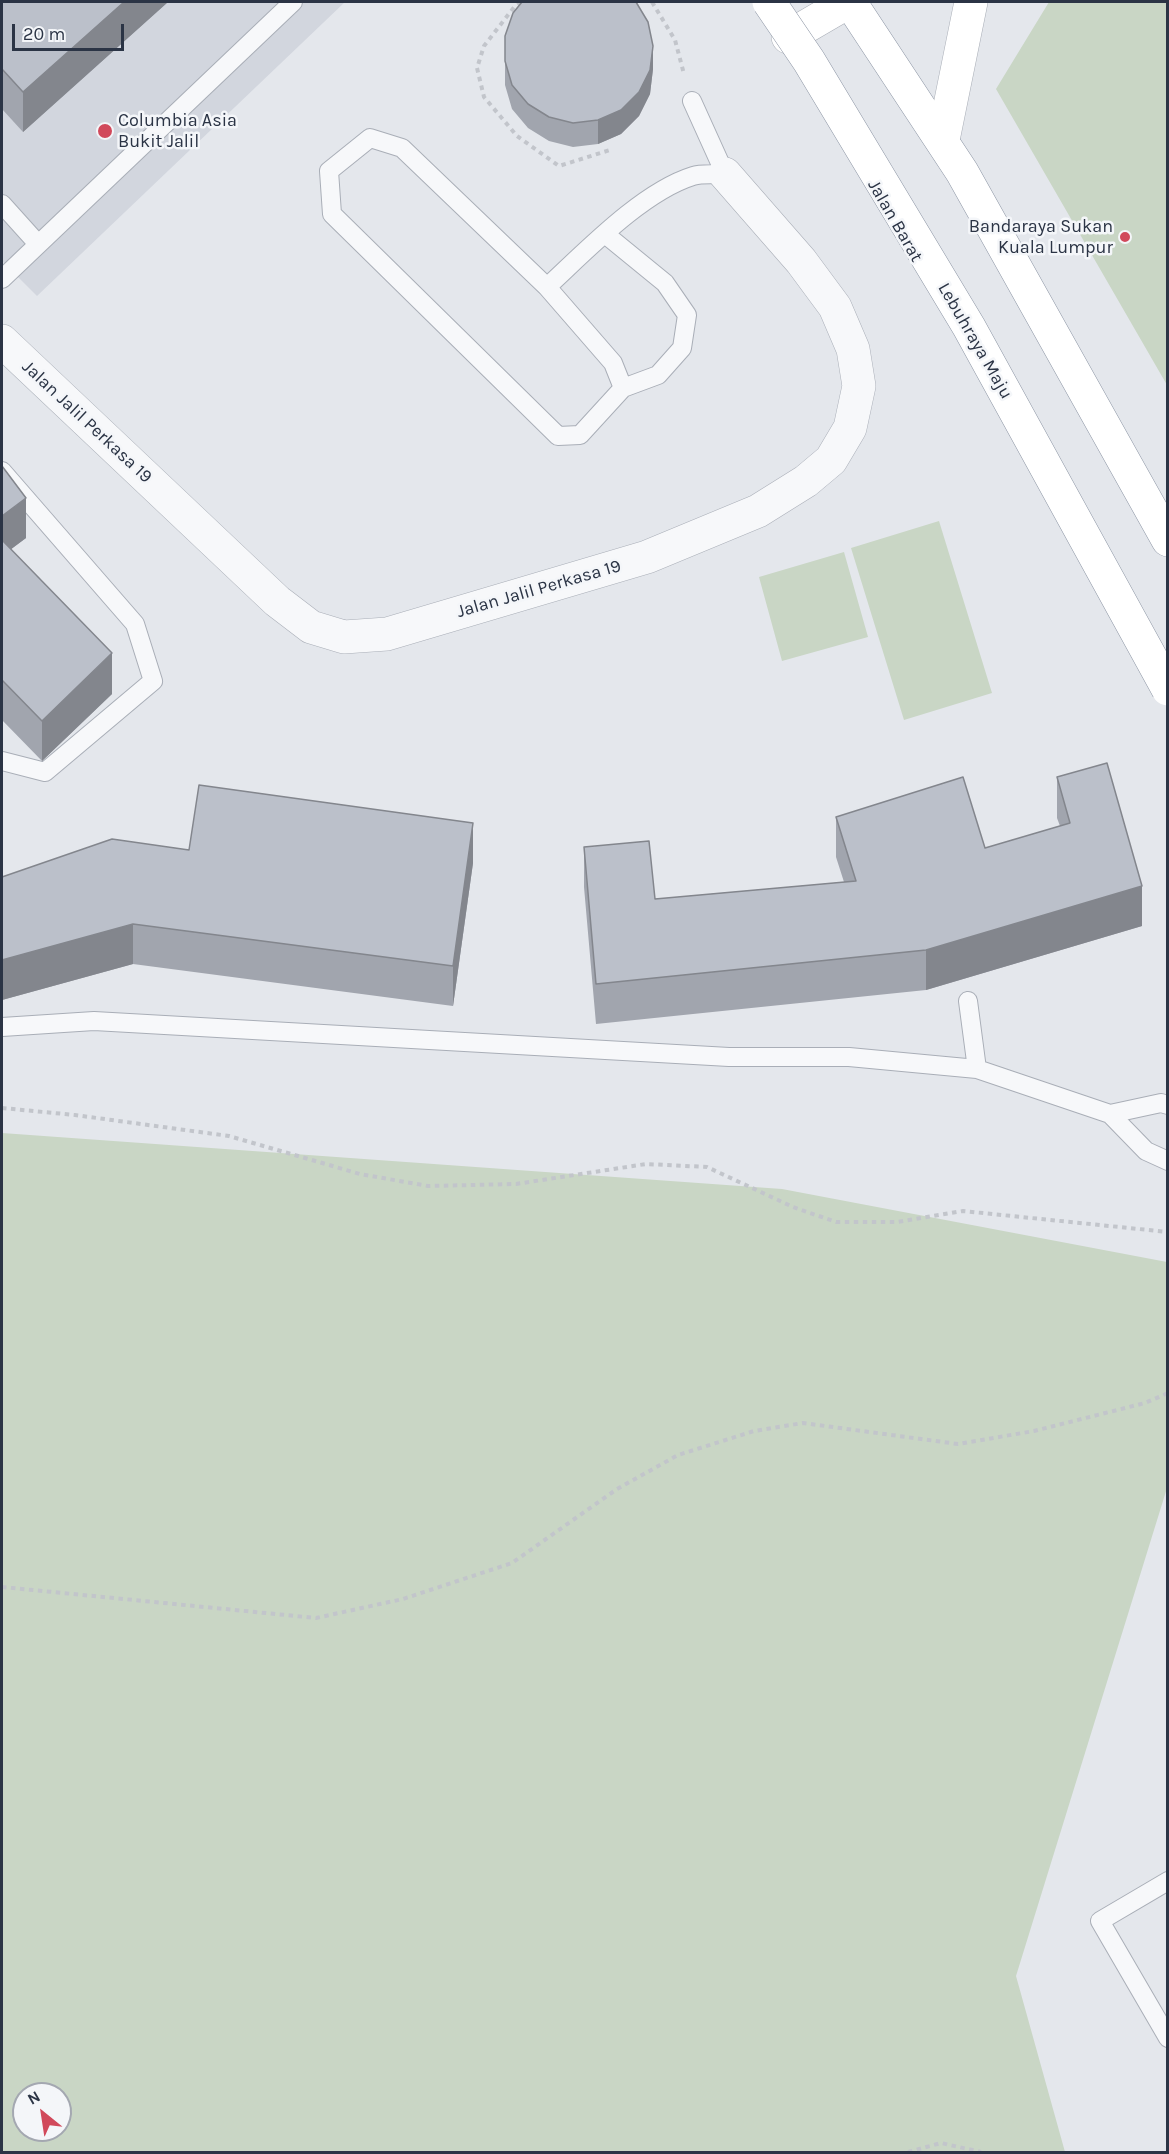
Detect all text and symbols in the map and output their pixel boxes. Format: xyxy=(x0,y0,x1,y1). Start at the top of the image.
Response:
scale bar xyxy=(15,12,128,50)
text: 20 m xyxy=(23,23,65,45)
place label: Columbia Asia Bukit Jalil xyxy=(118,110,237,152)
marker: Columbia Asia Bukit Jalil xyxy=(96,122,114,140)
street label: Jalan Barat xyxy=(863,176,927,266)
place label: Bandaraya Sukan Kuala Lumpur xyxy=(969,216,1113,258)
marker: Bandaraya Sukan Kuala Lumpur xyxy=(1118,230,1132,244)
street label: Lebuhraya Maju xyxy=(933,279,1017,403)
street label: Jalan Jalil Perkasa 19 xyxy=(17,356,157,488)
street label: Jalan Jalil Perkasa 19 xyxy=(454,555,624,623)
north arrow xyxy=(12,2082,72,2142)
text: N xyxy=(24,2087,43,2109)

